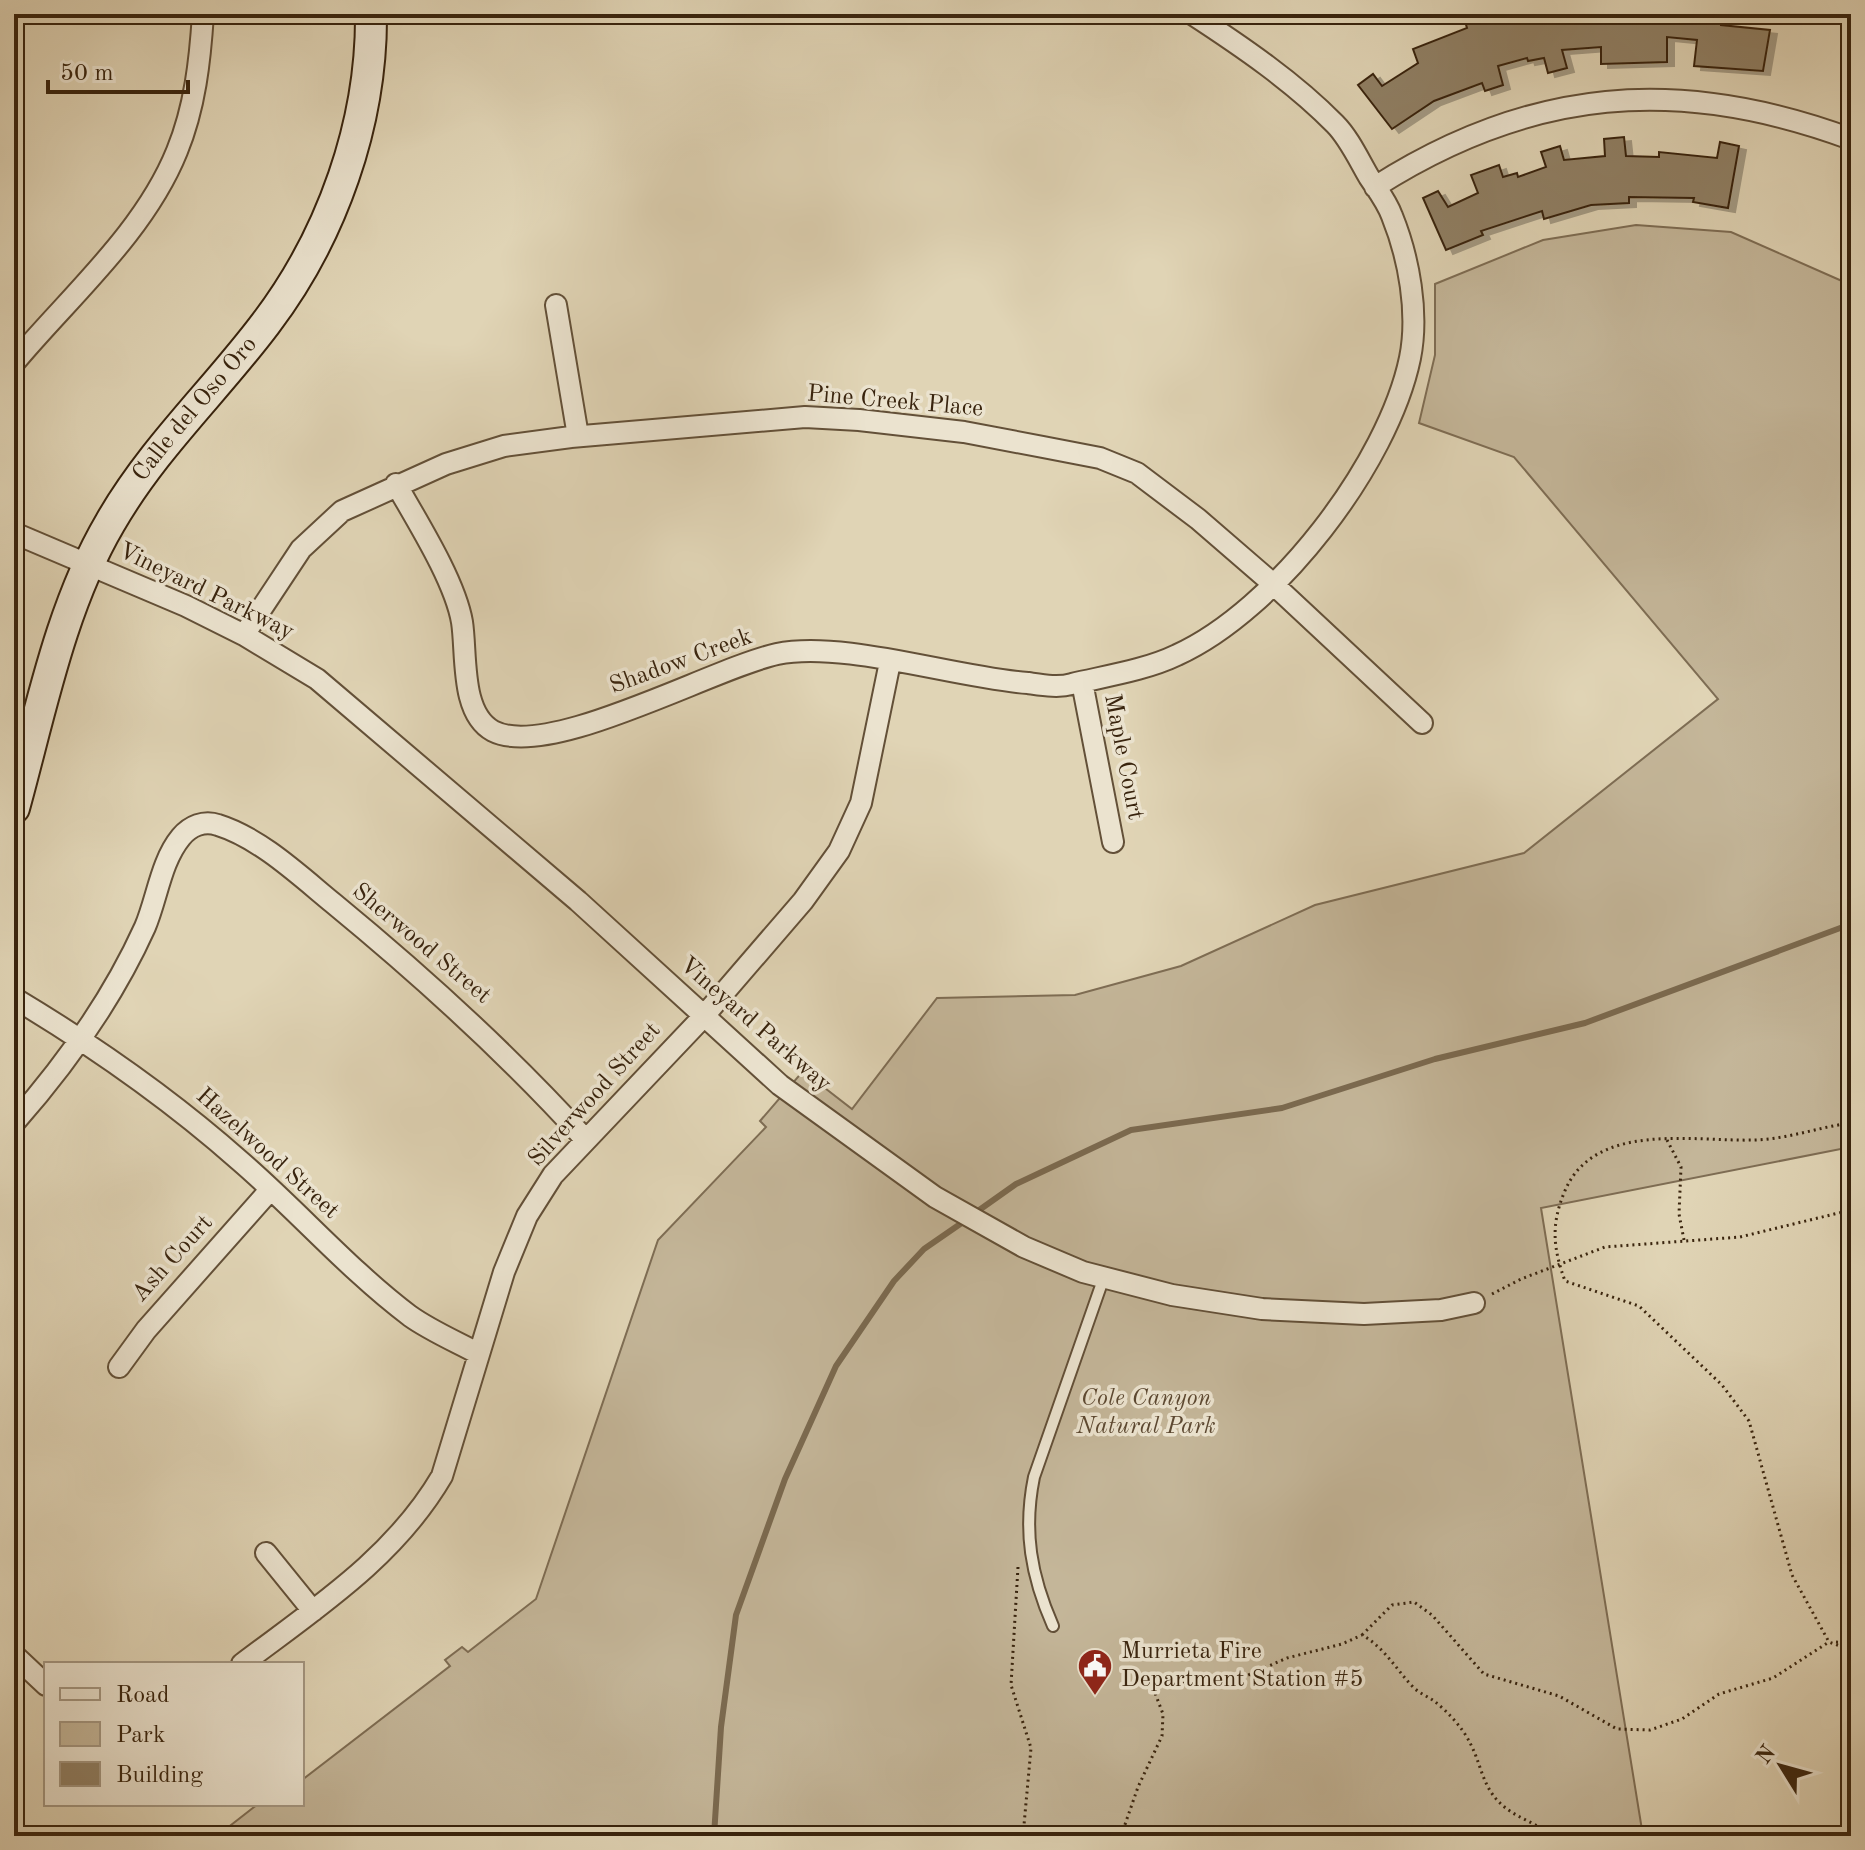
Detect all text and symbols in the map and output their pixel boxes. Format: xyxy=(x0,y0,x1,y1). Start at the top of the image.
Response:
scale bar xyxy=(48,44,188,94)
text: 50 m xyxy=(60,62,114,86)
street label: Calle del Oso Oro xyxy=(129,333,262,486)
street label: Pine Creek Place xyxy=(806,382,984,422)
street label: Vineyard Parkway xyxy=(114,539,298,645)
street label: Shadow Creek xyxy=(607,625,755,699)
street label: Maple Court xyxy=(1099,692,1147,822)
street label: Sherwood Street xyxy=(347,879,495,1009)
street label: Vineyard Parkway xyxy=(675,953,836,1097)
street label: Silverwood Street xyxy=(524,1018,666,1172)
street label: Hazelwood Street xyxy=(191,1084,343,1224)
street label: Ash Court xyxy=(128,1211,218,1307)
park label: Cole Canyon Natural Park xyxy=(1075,1387,1216,1439)
place label: Murrieta Fire Department Station #5 xyxy=(1121,1640,1363,1692)
public building icon: Murrieta Fire Department Station #5 xyxy=(1076,1647,1114,1697)
legend xyxy=(44,1662,304,1806)
text: Road xyxy=(116,1684,169,1708)
text: Park xyxy=(116,1724,165,1748)
north arrow xyxy=(1741,1726,1821,1806)
text: N xyxy=(1753,1742,1781,1769)
text: Building xyxy=(116,1764,203,1788)

